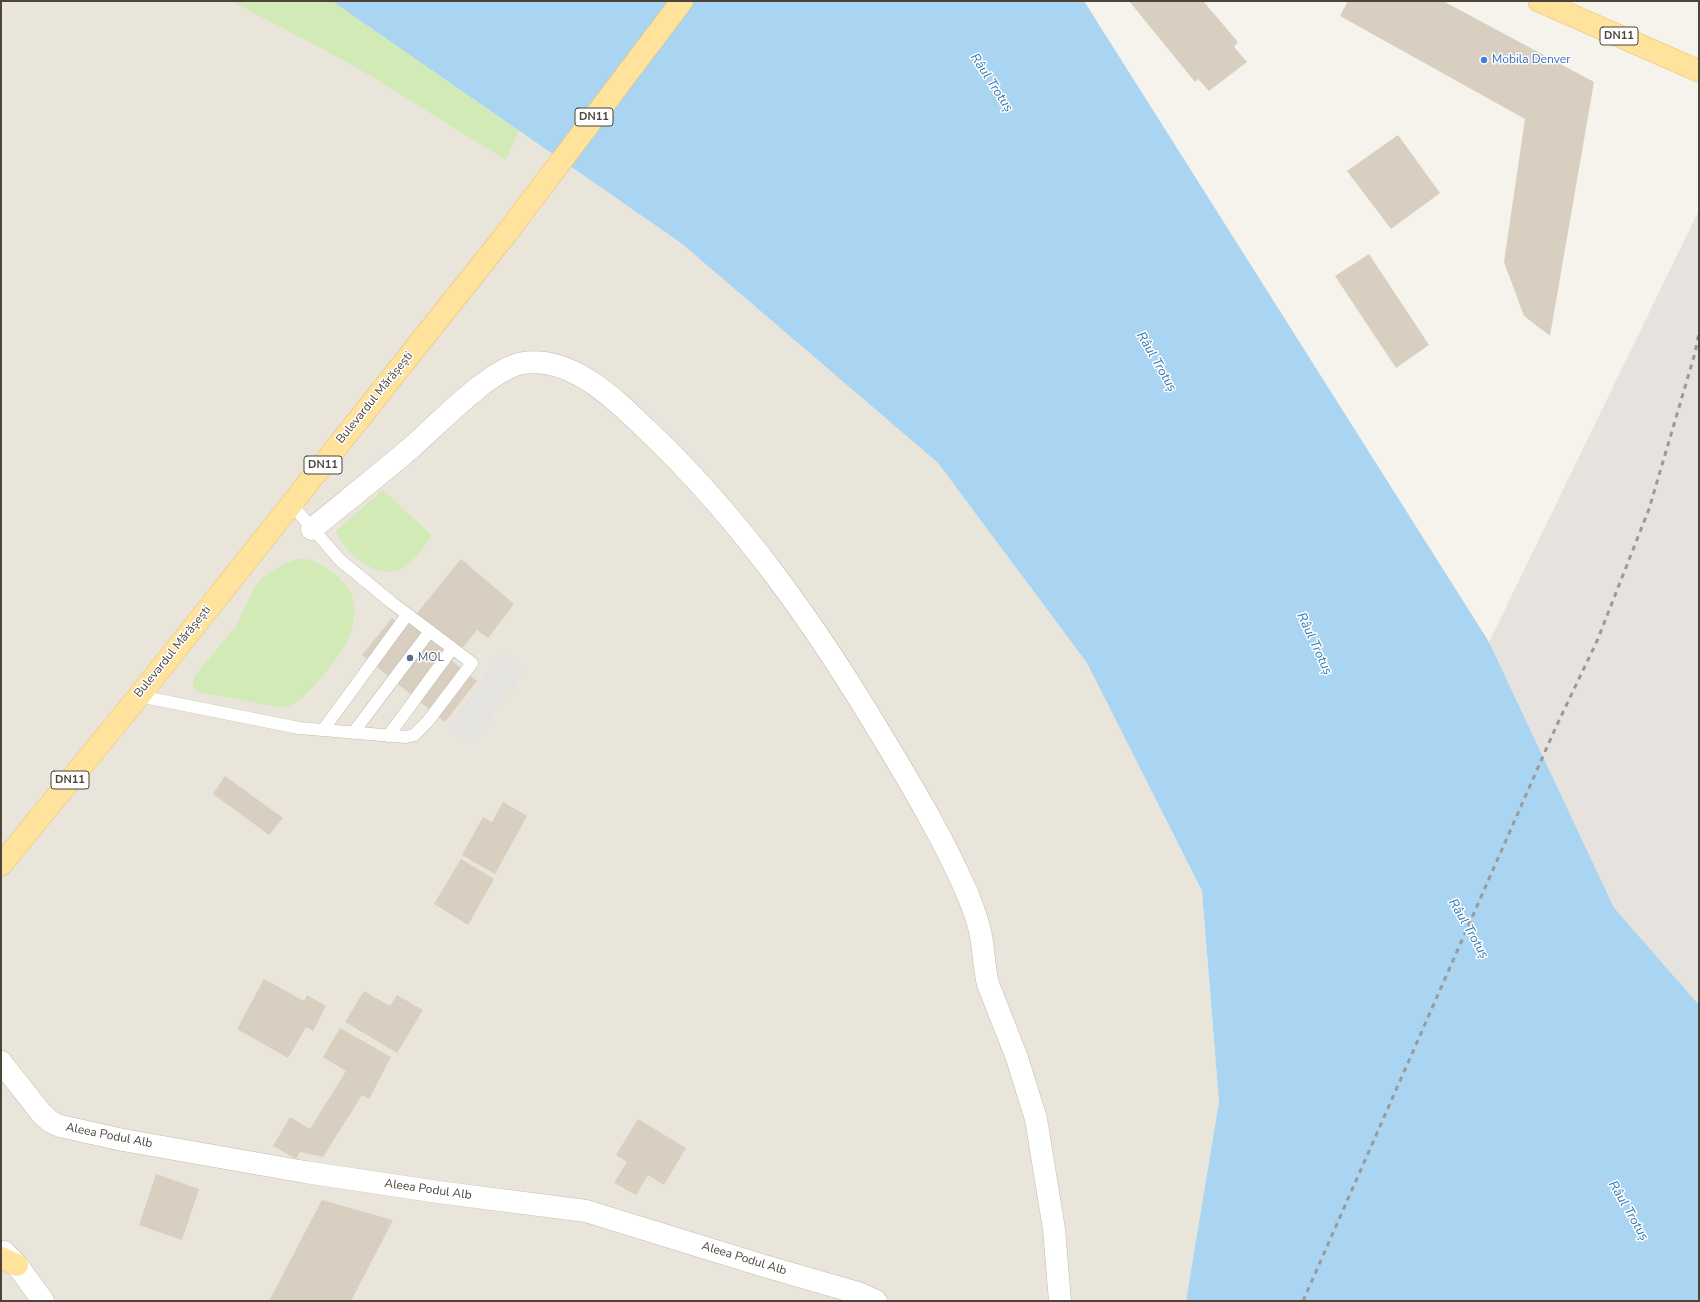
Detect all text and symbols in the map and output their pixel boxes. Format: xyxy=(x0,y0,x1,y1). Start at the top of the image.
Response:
road number: DN11 xyxy=(1600,27,1638,45)
water label: Râul Trotuș xyxy=(966,51,1016,115)
place label: Mobila Denver xyxy=(1492,53,1571,67)
marker: Mobila Denver xyxy=(1479,55,1489,65)
road number: DN11 xyxy=(575,108,613,126)
water label: Râul Trotuș xyxy=(1133,329,1179,395)
street label: Bulevardul Mărășești xyxy=(334,349,416,447)
road number: DN11 xyxy=(304,456,342,474)
street label: Bulevardul Mărășești xyxy=(132,603,214,701)
water label: Râul Trotuș xyxy=(1293,610,1335,678)
place label: MOL xyxy=(418,651,444,665)
marker: MOL xyxy=(405,653,415,663)
road number: DN11 xyxy=(51,771,89,789)
water label: Râul Trotuș xyxy=(1445,896,1491,962)
street label: Aleea Podul Alb xyxy=(64,1121,154,1151)
street label: Aleea Podul Alb xyxy=(383,1177,473,1203)
water label: Râul Trotuș xyxy=(1605,1178,1651,1244)
street label: Aleea Podul Alb xyxy=(700,1239,788,1279)

